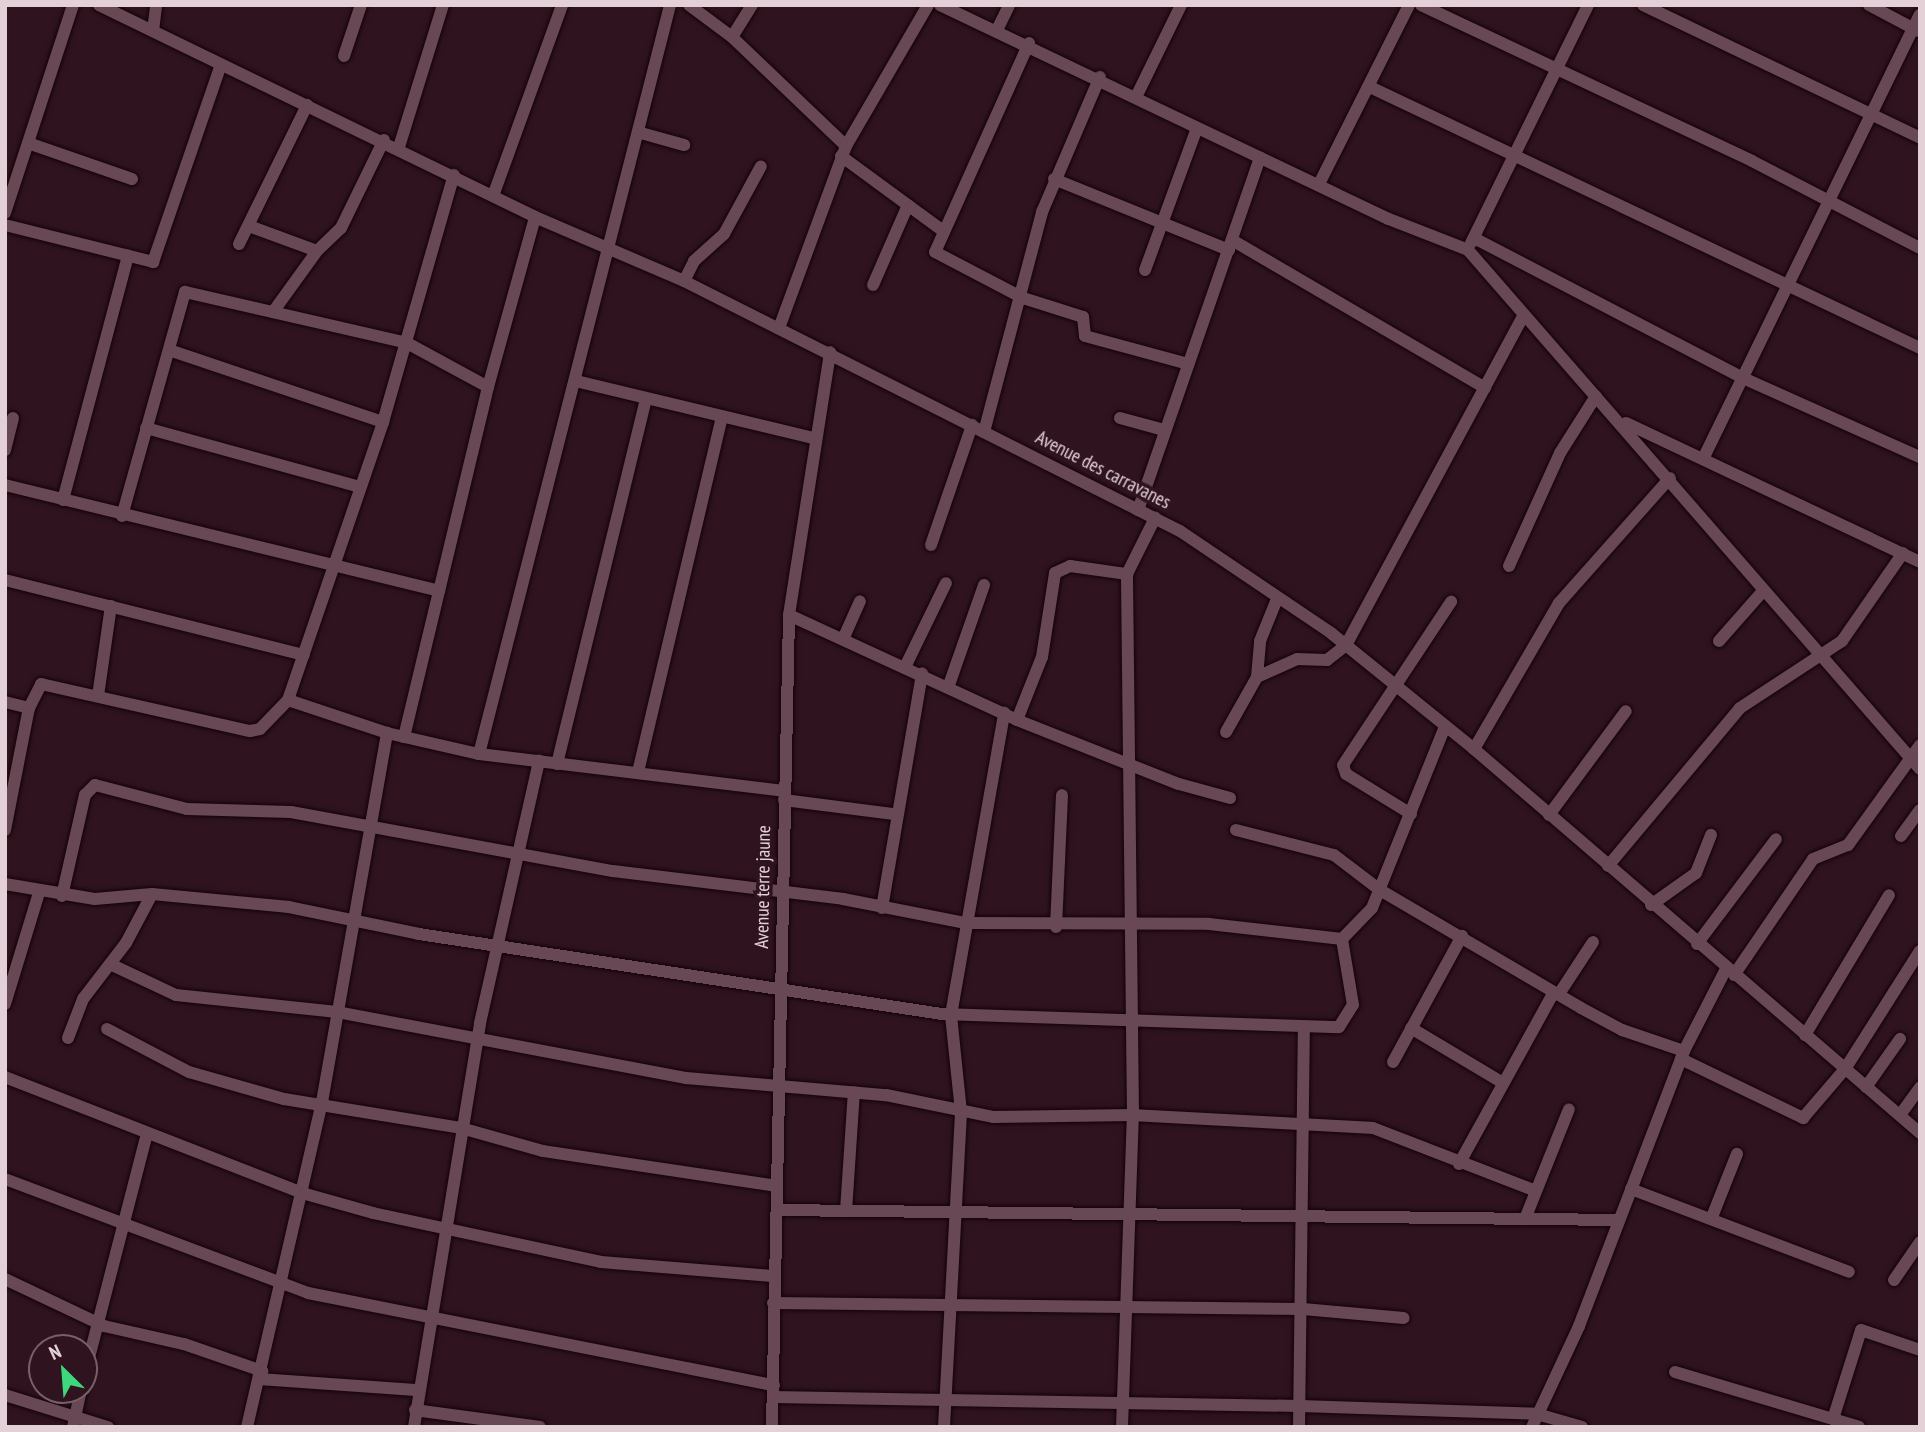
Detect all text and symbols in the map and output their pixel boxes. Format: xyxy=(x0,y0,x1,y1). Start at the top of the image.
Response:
street label: Avenue des carravanes xyxy=(1032,426,1174,514)
street label: Avenue terre jaune xyxy=(751,825,775,949)
north arrow xyxy=(28,1334,98,1404)
text: N xyxy=(45,1339,65,1365)

